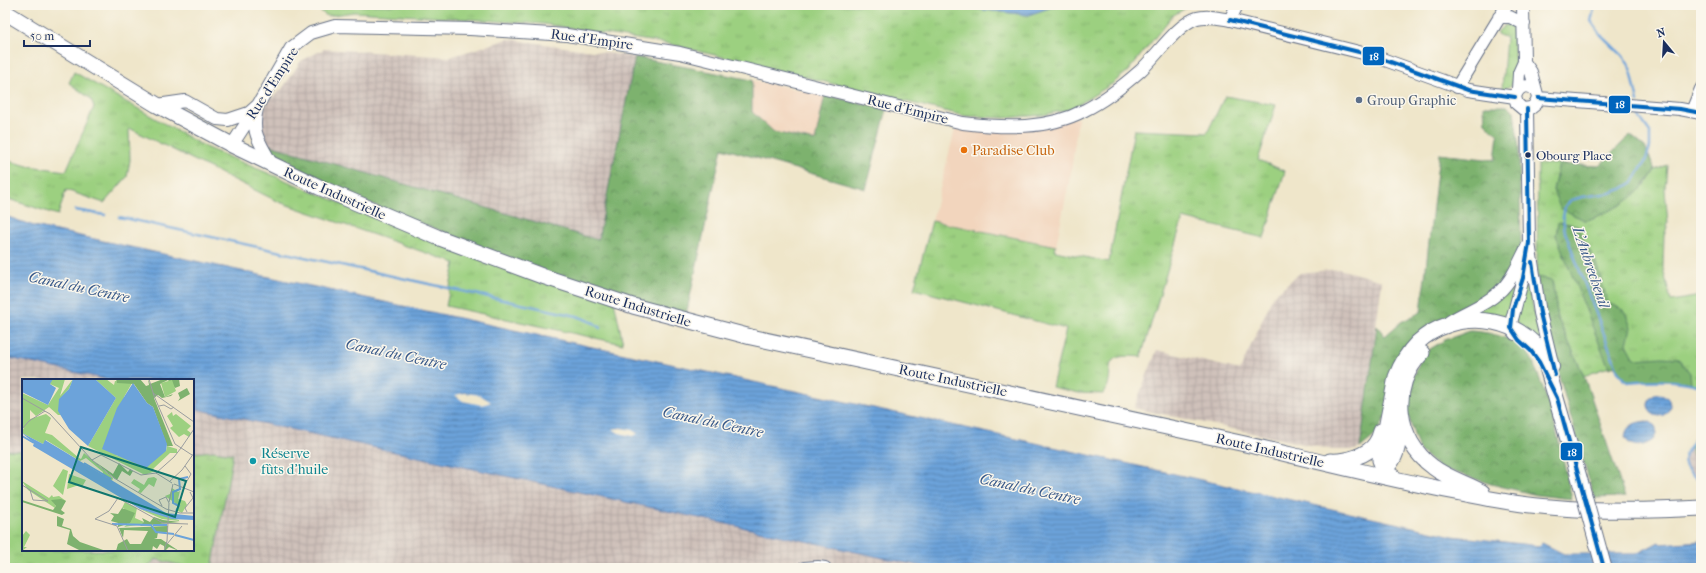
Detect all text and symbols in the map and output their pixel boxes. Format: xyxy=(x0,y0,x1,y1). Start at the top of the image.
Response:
scale bar xyxy=(24,22,90,48)
north arrow xyxy=(1644,22,1684,62)
street label: Rue d'Empire xyxy=(550,25,634,54)
text: N xyxy=(1655,25,1668,40)
text: 50 m xyxy=(30,29,54,43)
street label: Rue d'Empire xyxy=(243,44,302,123)
line badge: 18 xyxy=(1362,46,1385,66)
text: 18 xyxy=(1369,50,1379,63)
street label: Rue d'Empire xyxy=(866,91,950,128)
place label: Group Graphic xyxy=(1367,92,1456,109)
marker: Group Graphic xyxy=(1354,95,1364,105)
line badge: 18 xyxy=(1608,95,1631,114)
text: 18 xyxy=(1615,98,1625,111)
place label: Paradise Club xyxy=(972,142,1054,159)
marker: Paradise Club xyxy=(959,145,969,155)
place label: Obourg Place xyxy=(1536,148,1612,163)
marker: Obourg Place xyxy=(1523,150,1533,160)
street label: Route Industrielle xyxy=(281,163,389,224)
water label: L'Aubrecheuil xyxy=(1568,223,1614,312)
water label: Canal du Centre xyxy=(27,268,132,307)
street label: Route Industrielle xyxy=(583,282,693,331)
water label: Canal du Centre xyxy=(344,335,449,374)
street label: Route Industrielle xyxy=(897,361,1009,400)
inset map xyxy=(22,379,194,551)
water label: Canal du Centre xyxy=(661,403,766,442)
street label: Route Industrielle xyxy=(1214,430,1326,471)
line badge: 18 xyxy=(1560,442,1583,461)
place label: Réserve fûts d'huile xyxy=(261,445,328,478)
text: 18 xyxy=(1567,446,1577,459)
marker: Réserve fûts d'huile xyxy=(248,456,258,466)
water label: Canal du Centre xyxy=(978,470,1083,509)

